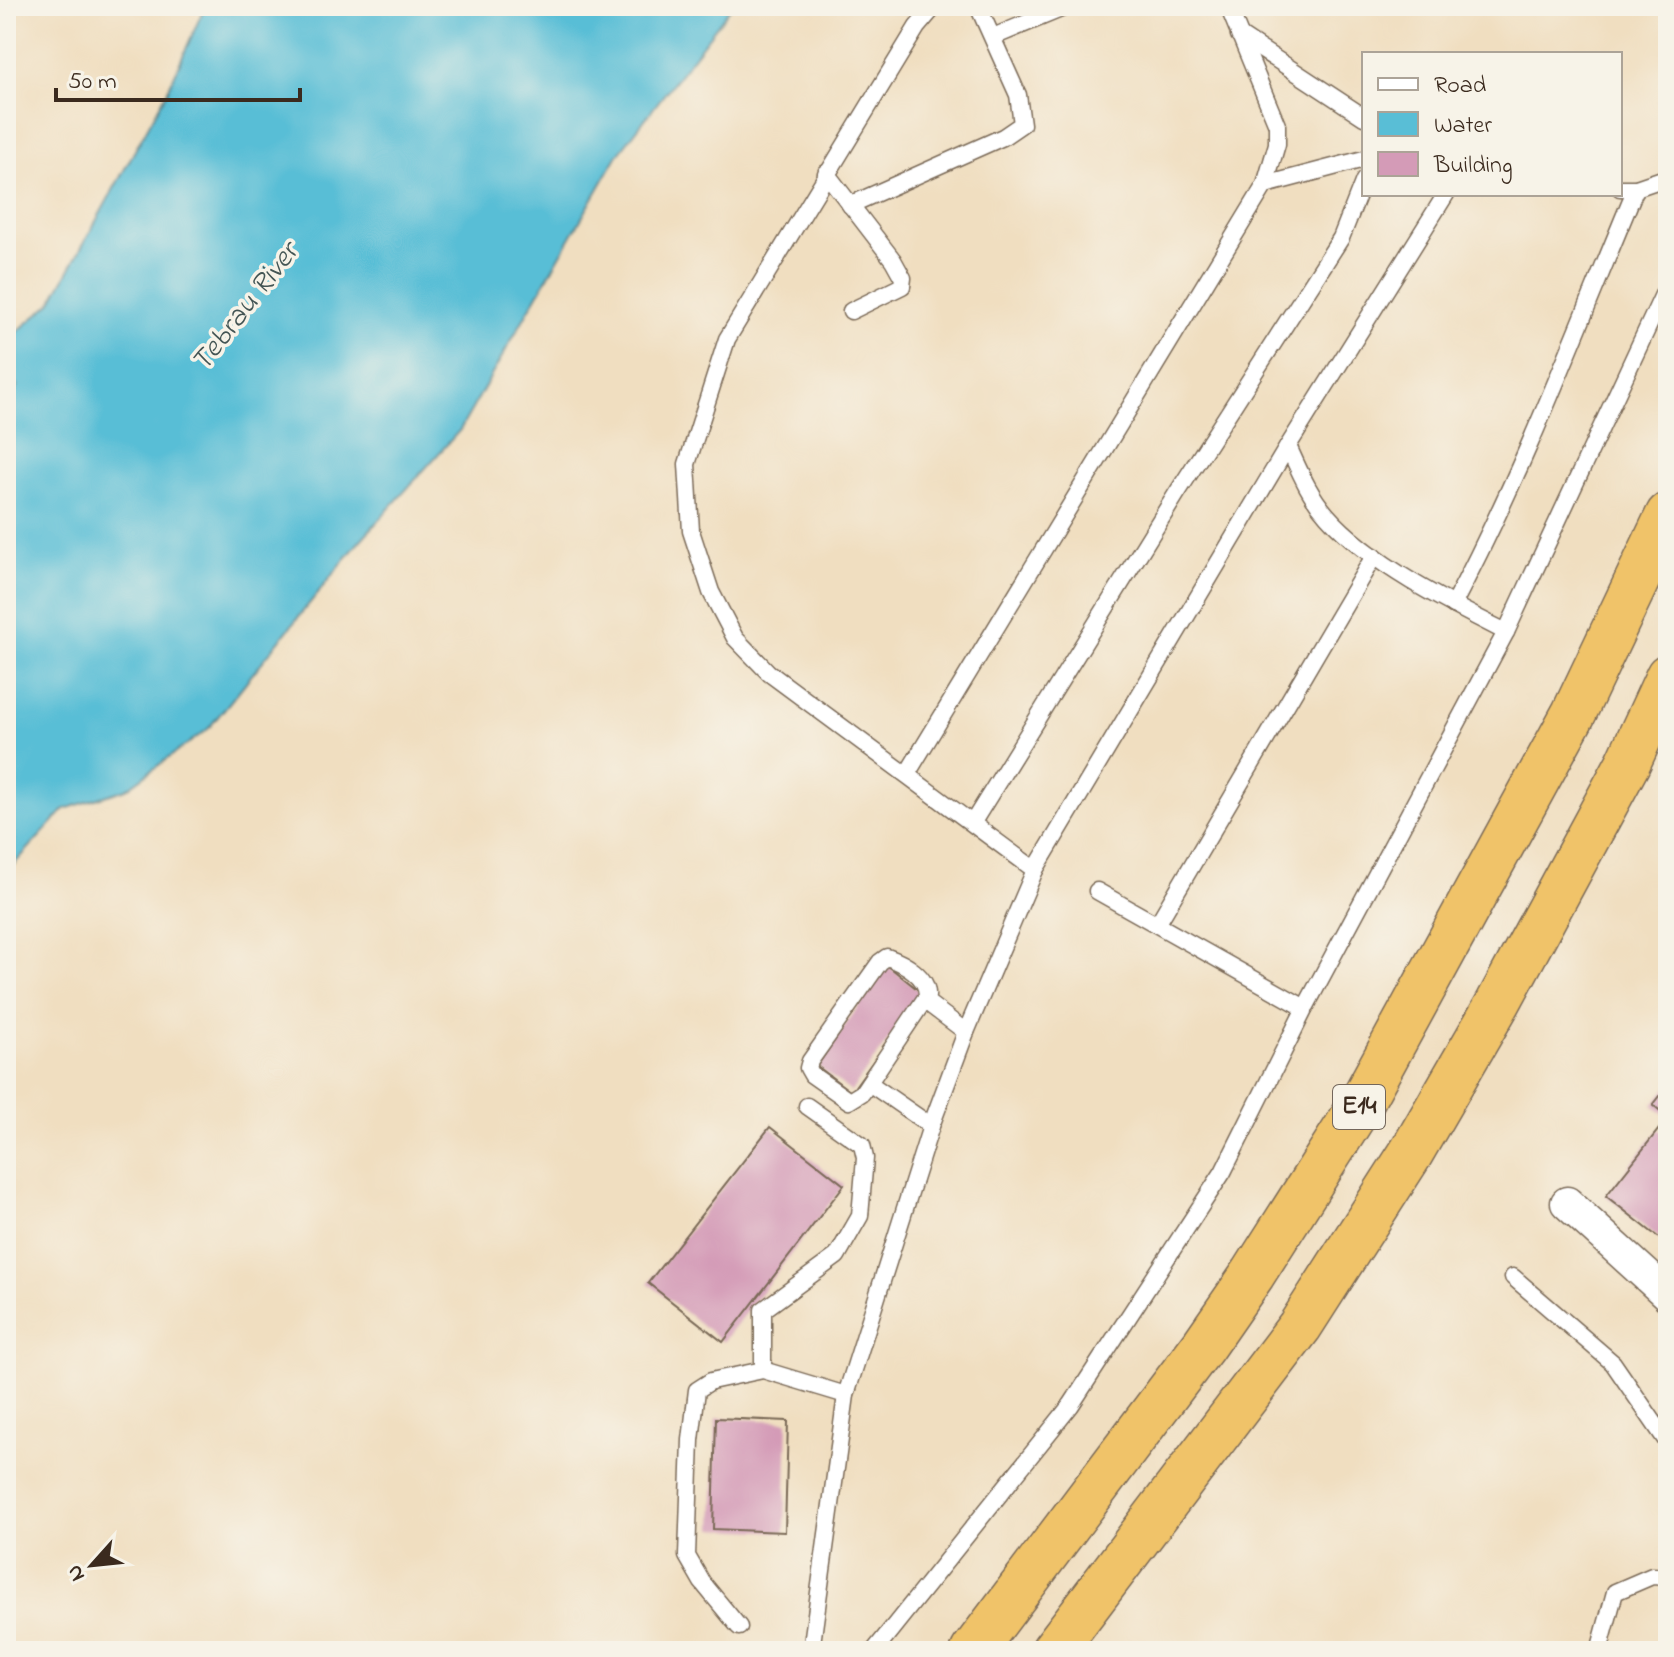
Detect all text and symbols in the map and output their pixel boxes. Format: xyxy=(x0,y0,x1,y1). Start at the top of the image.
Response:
scale bar xyxy=(56,52,300,102)
legend xyxy=(1362,52,1622,196)
text: 50 m xyxy=(68,65,117,100)
text: Road xyxy=(1434,69,1487,104)
text: Water xyxy=(1434,109,1492,144)
text: Building xyxy=(1433,149,1513,184)
water label: Tebrau River xyxy=(181,231,313,382)
road number: E14 xyxy=(1333,1085,1385,1129)
north arrow xyxy=(52,1525,132,1605)
text: N xyxy=(59,1559,94,1587)

